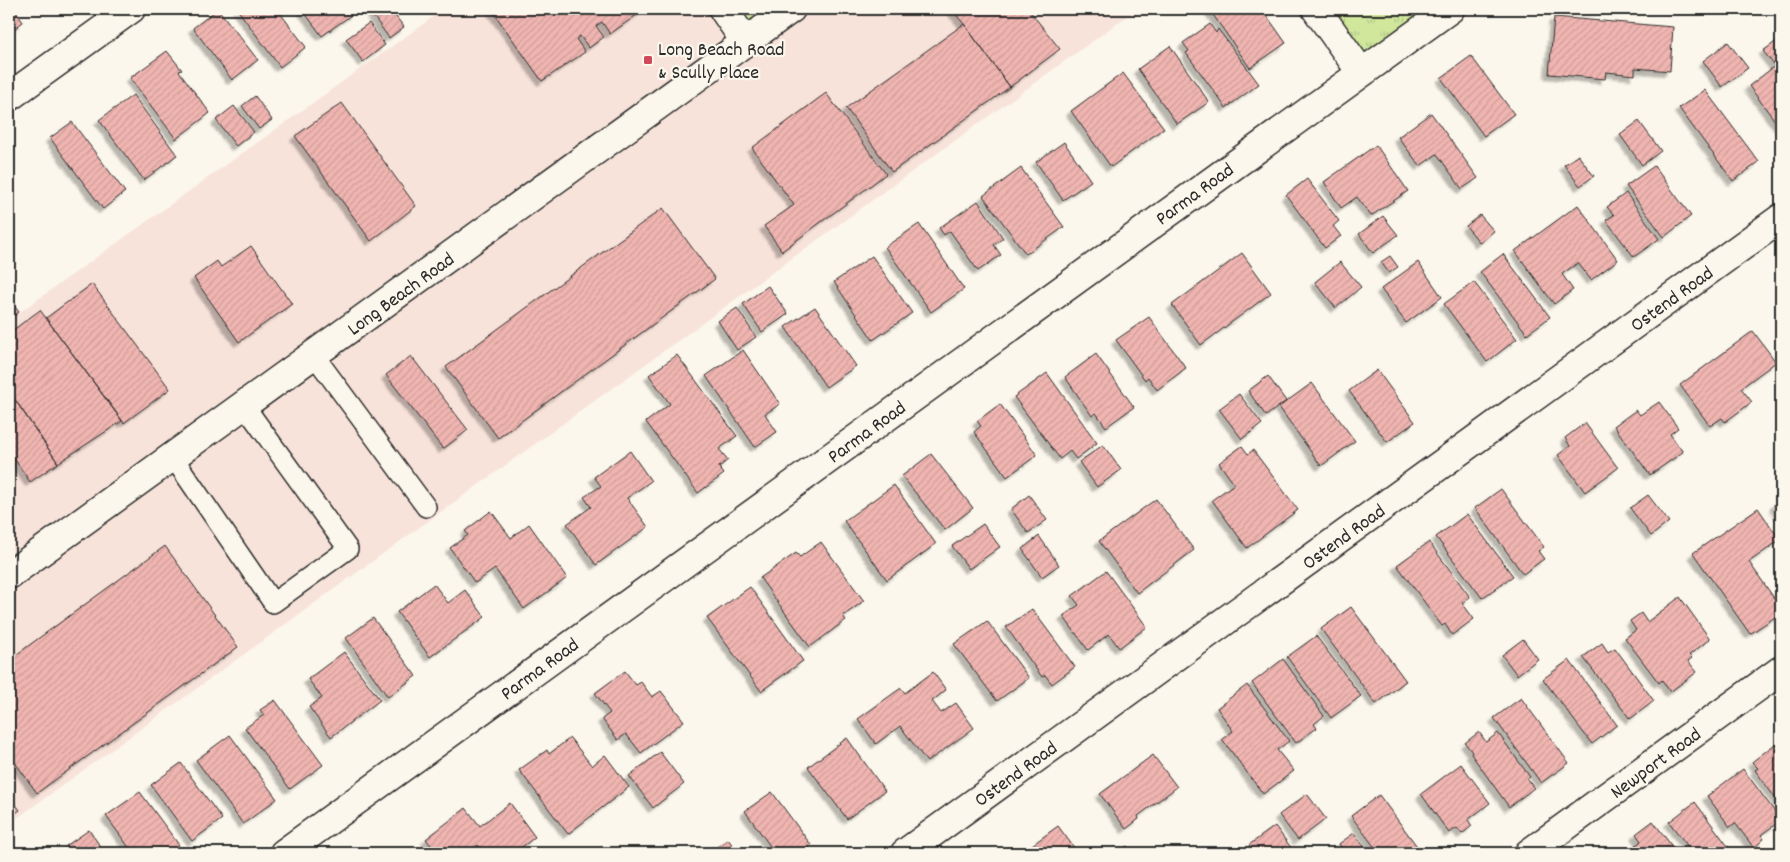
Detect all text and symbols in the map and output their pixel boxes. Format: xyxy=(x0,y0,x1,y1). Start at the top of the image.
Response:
place label: Long Beach Road & Scully Place xyxy=(658,37,785,88)
marker: Long Beach Road & Scully Place xyxy=(642,54,654,66)
street label: Parma Road xyxy=(1151,157,1241,233)
street label: Long Beach Road xyxy=(342,247,461,344)
street label: Ostend Road xyxy=(1625,261,1720,340)
street label: Parma Road xyxy=(823,395,913,471)
street label: Ostend Road xyxy=(1297,499,1392,578)
street label: Parma Road xyxy=(496,632,586,708)
street label: Newport Road xyxy=(1605,722,1708,807)
street label: Ostend Road xyxy=(969,736,1064,815)

